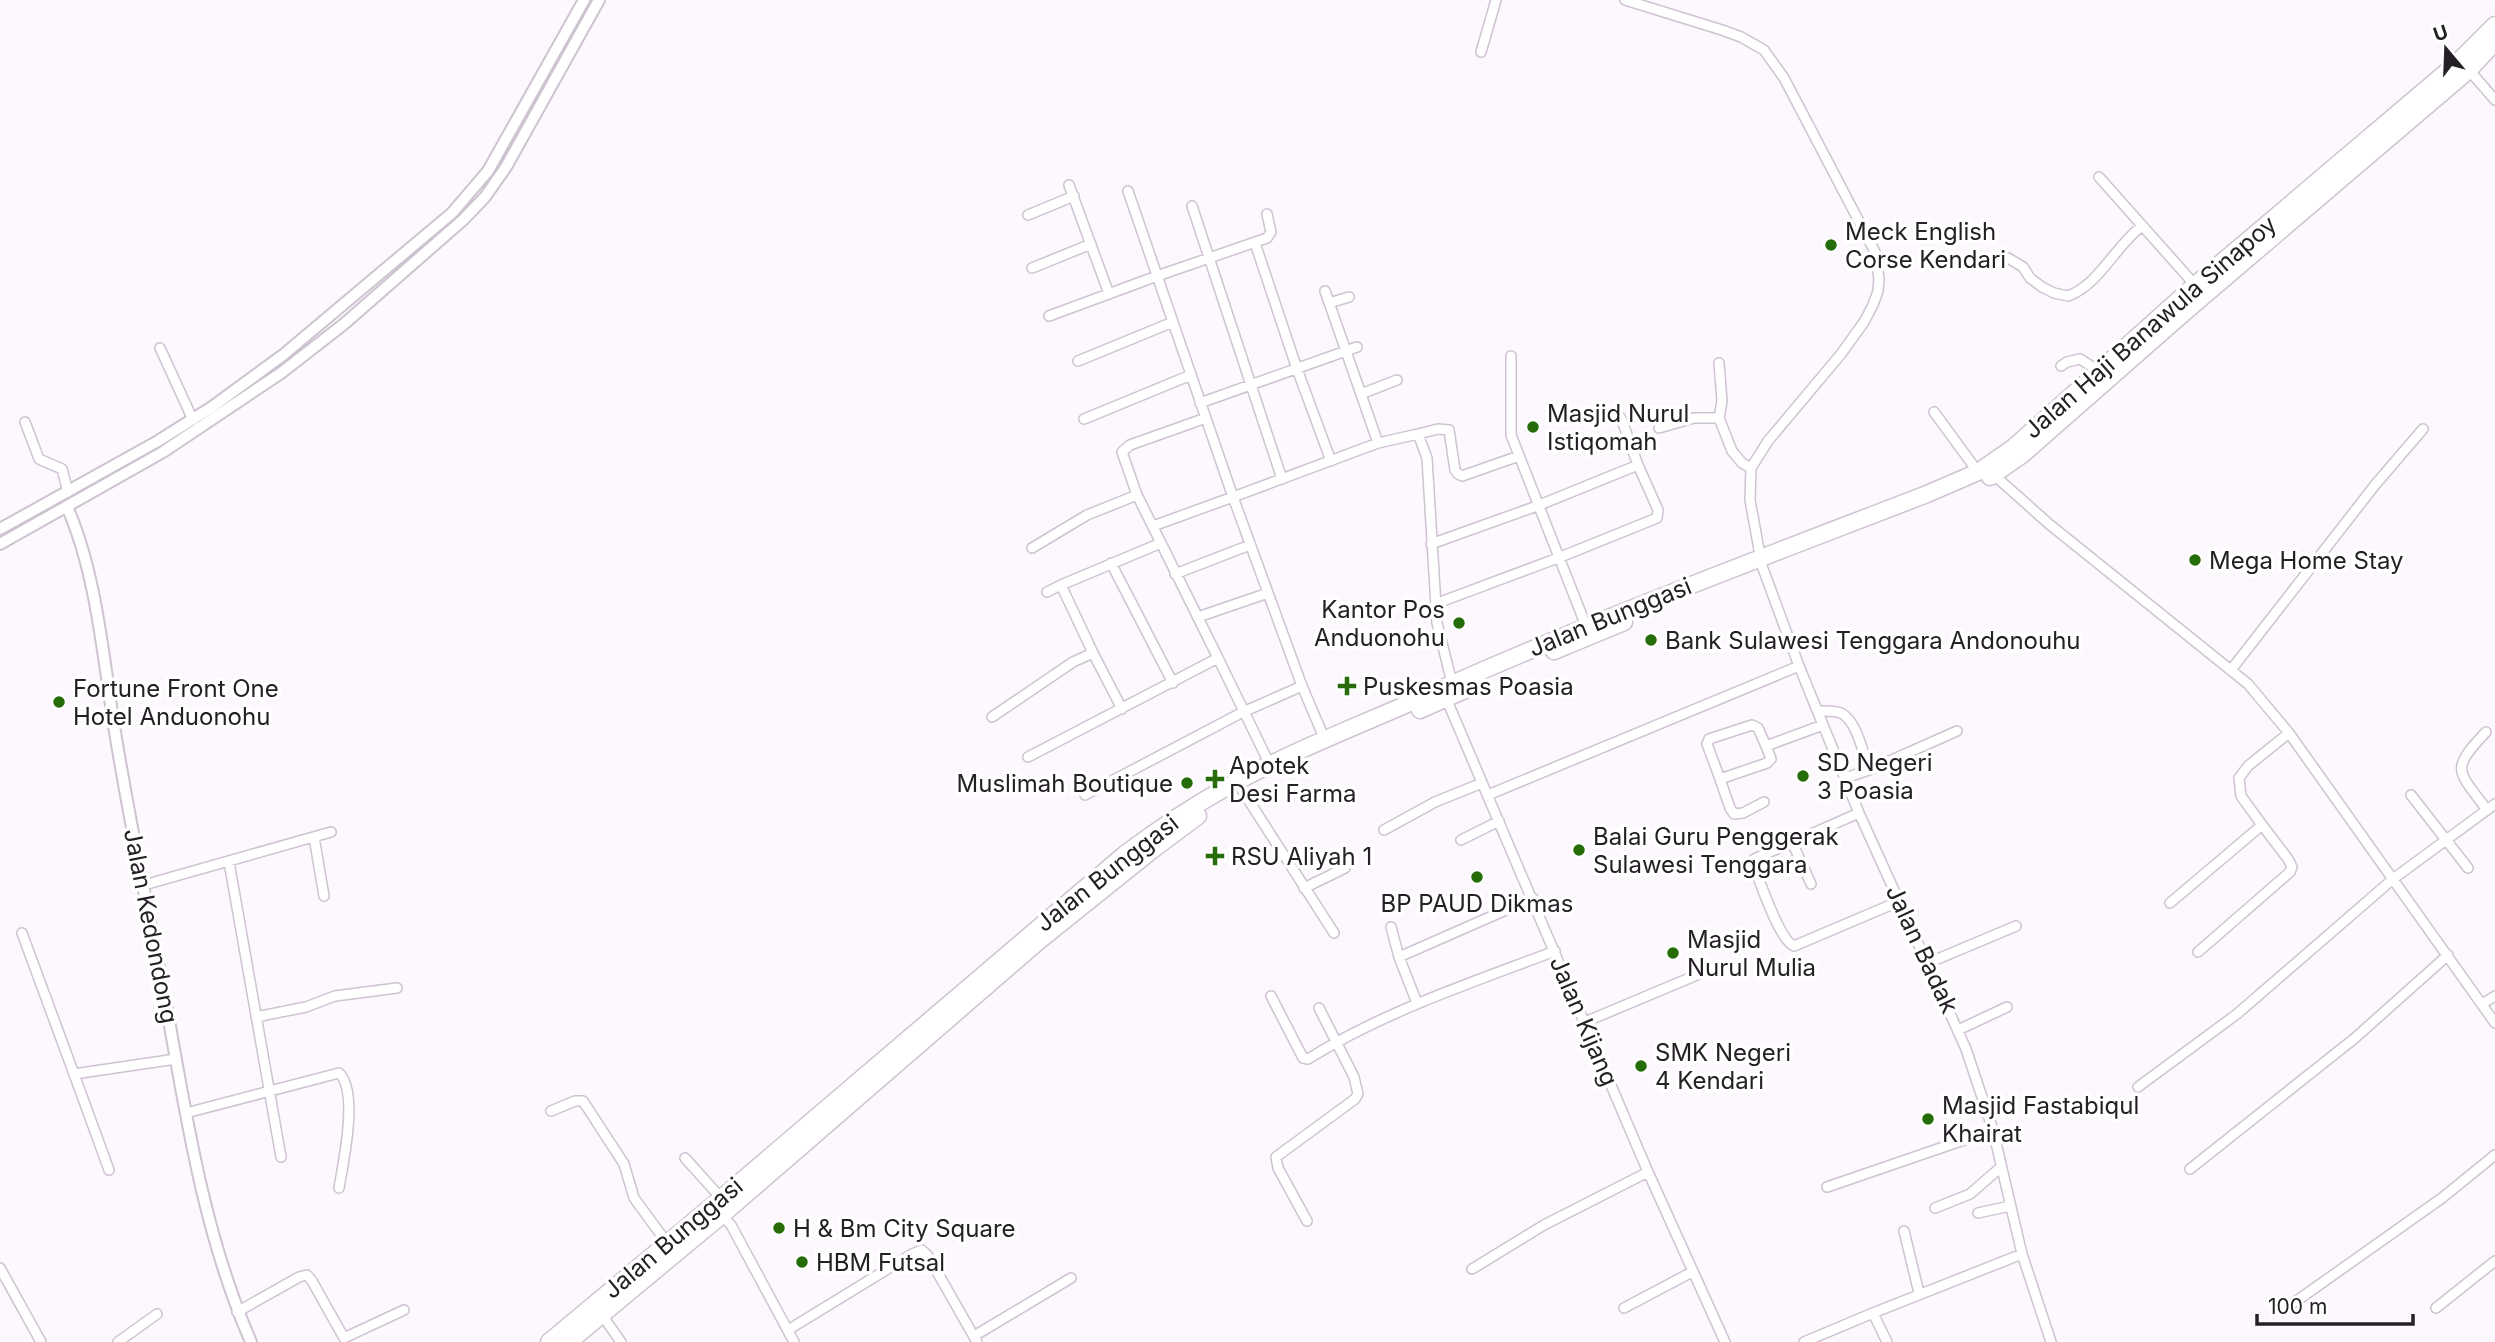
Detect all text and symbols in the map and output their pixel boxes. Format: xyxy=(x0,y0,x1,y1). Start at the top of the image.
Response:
north arrow xyxy=(2411,14,2481,84)
text: U xyxy=(2430,20,2451,47)
street label: Jalan Haji Banawula Sinapoy xyxy=(2018,210,2282,444)
place label: Meck English Corse Kendari xyxy=(1845,217,2006,274)
marker: Meck English Corse Kendari xyxy=(1823,237,1839,253)
place label: Masjid Nurul Istiqomah xyxy=(1547,399,1689,456)
marker: Masjid Nurul Istiqomah xyxy=(1525,419,1541,435)
place label: Mega Home Stay xyxy=(2209,546,2404,575)
marker: Mega Home Stay xyxy=(2187,552,2203,568)
street label: Jalan Bunggasi xyxy=(1524,571,1696,663)
place label: Kantor Pos Anduonohu xyxy=(1314,595,1445,652)
marker: Kantor Pos Anduonohu xyxy=(1451,615,1467,631)
place label: Bank Sulawesi Tenggara Andonouhu xyxy=(1665,626,2081,655)
marker: Bank Sulawesi Tenggara Andonouhu xyxy=(1643,632,1659,648)
place label: Puskesmas Poasia xyxy=(1363,672,1574,701)
place label: Fortune Front One Hotel Anduonohu xyxy=(73,674,279,731)
marker: Puskesmas Poasia xyxy=(1337,676,1357,696)
marker: Fortune Front One Hotel Anduonohu xyxy=(51,694,67,710)
place label: SD Negeri 3 Poasia xyxy=(1817,748,1932,805)
place label: Apotek Desi Farma xyxy=(1229,751,1357,808)
marker: SD Negeri 3 Poasia xyxy=(1795,768,1811,784)
place label: Muslimah Boutique xyxy=(957,769,1173,798)
marker: Apotek Desi Farma xyxy=(1207,771,1223,787)
marker: Muslimah Boutique xyxy=(1179,775,1195,791)
street label: Jalan Bunggasi xyxy=(1030,808,1184,938)
place label: Balai Guru Penggerak Sulawesi Tenggara xyxy=(1593,822,1839,879)
street label: Jalan Kedondong xyxy=(118,826,184,1026)
place label: RSU Aliyah 1 xyxy=(1231,842,1372,871)
marker: Balai Guru Penggerak Sulawesi Tenggara xyxy=(1571,842,1587,858)
marker: RSU Aliyah 1 xyxy=(1205,846,1225,866)
marker: BP PAUD Dikmas xyxy=(1469,869,1485,885)
street label: Jalan Badak xyxy=(1880,880,1964,1018)
place label: BP PAUD Dikmas xyxy=(1381,889,1573,918)
place label: Masjid Nurul Mulia xyxy=(1687,925,1816,982)
marker: Masjid Nurul Mulia xyxy=(1665,945,1681,961)
street label: Jalan Kijang xyxy=(1544,952,1624,1090)
place label: SMK Negeri 4 Kendari xyxy=(1655,1038,1791,1095)
marker: SMK Negeri 4 Kendari xyxy=(1633,1058,1649,1074)
place label: Masjid Fastabiqul Khairat xyxy=(1942,1091,2139,1148)
marker: Masjid Fastabiqul Khairat xyxy=(1920,1111,1936,1127)
street label: Jalan Bunggasi xyxy=(597,1171,749,1305)
place label: H & Bm City Square xyxy=(793,1214,1016,1243)
marker: H & Bm City Square xyxy=(771,1220,787,1236)
place label: HBM Futsal xyxy=(816,1248,945,1277)
marker: HBM Futsal xyxy=(794,1254,810,1270)
scale bar xyxy=(2257,1282,2413,1326)
text: 100 m xyxy=(2268,1294,2327,1319)

